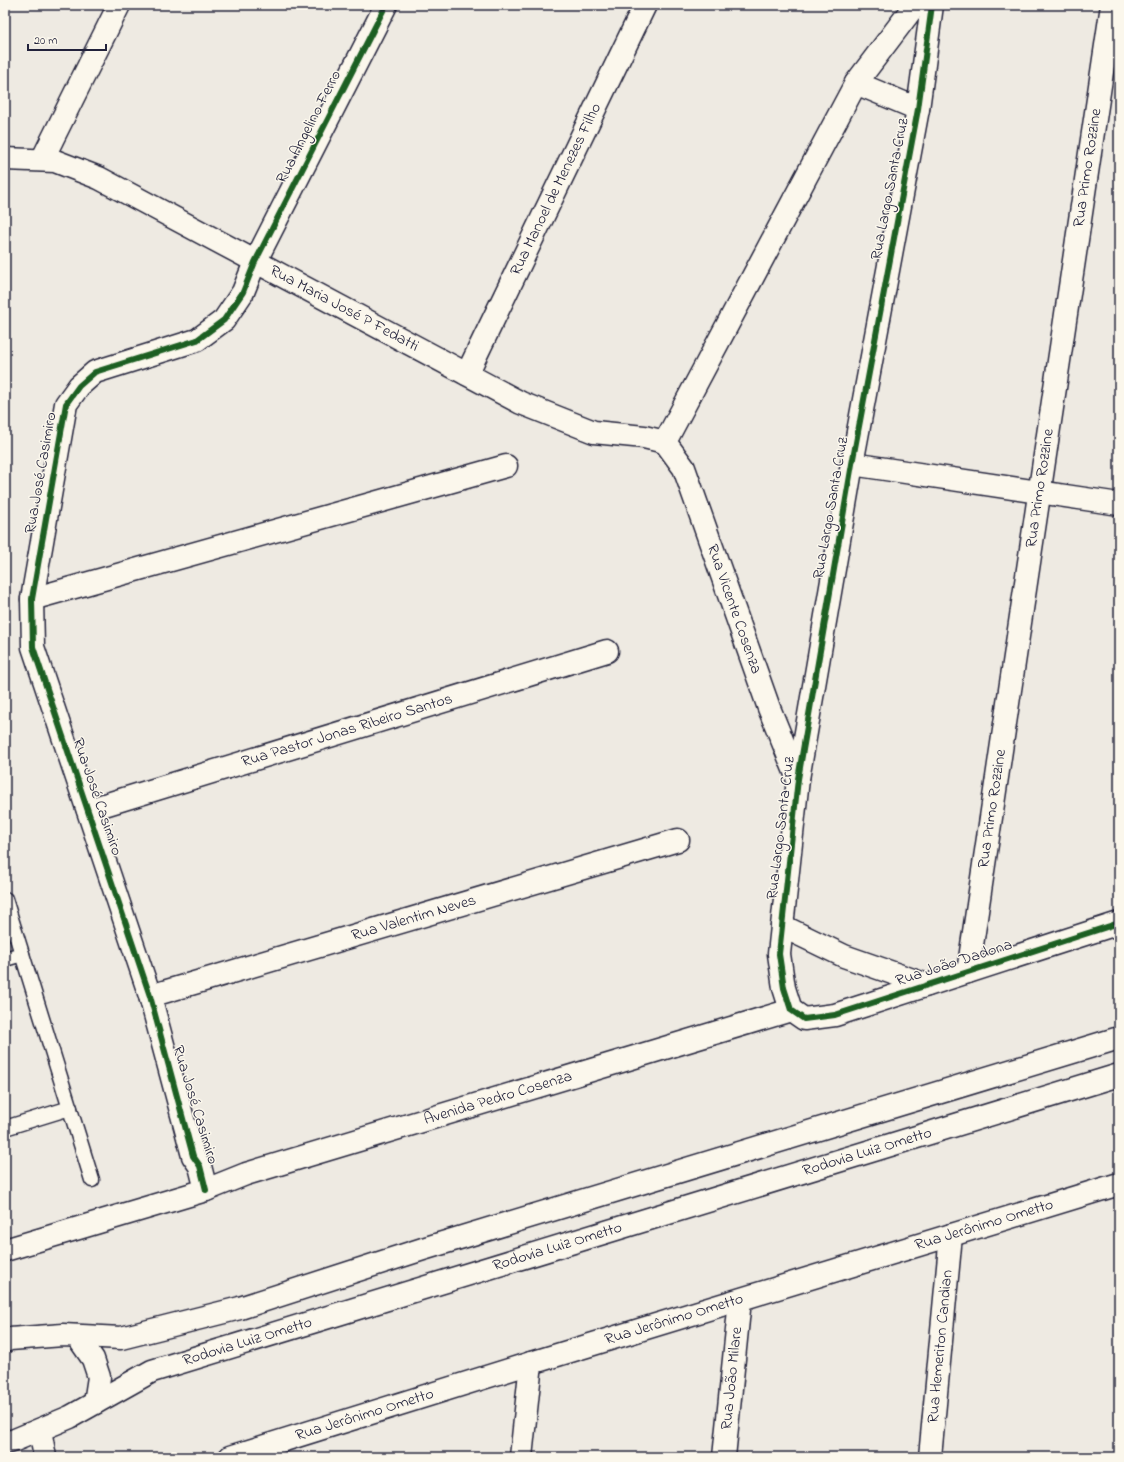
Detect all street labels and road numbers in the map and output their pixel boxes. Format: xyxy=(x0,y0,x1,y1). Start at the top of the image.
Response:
street label: Rua Angelino Ferro xyxy=(270,66,348,188)
street label: Rua Manoel de Menezes Filho xyxy=(504,99,608,280)
street label: Rua Primo Rozzine xyxy=(1067,106,1109,229)
street label: Rua Largo Santa Cruz xyxy=(864,116,916,262)
street label: Rua Maria José P Fedatti xyxy=(265,259,423,358)
street label: Rua José Casimiro xyxy=(18,410,64,536)
street label: Rua Primo Rozzine xyxy=(1019,426,1061,550)
street label: Rua Largo Santa Cruz xyxy=(807,435,855,581)
street label: Rua Vicente Cosenza xyxy=(700,541,768,677)
street label: Rua Pastor Jonas Ribeiro Santos xyxy=(239,687,456,774)
street label: Rua José Casimiro xyxy=(66,735,128,859)
street label: Rua Primo Rozzine xyxy=(972,747,1013,870)
street label: Rua Largo Santa Cruz xyxy=(760,755,802,901)
street label: Rua Valentim Neves xyxy=(348,888,479,948)
street label: Rua João Dadona xyxy=(893,933,1015,993)
street label: Rua José Casimiro xyxy=(166,1043,224,1167)
street label: Avenida Pedro Cosenza xyxy=(421,1065,575,1132)
street label: Rodovia Luiz Ometto xyxy=(800,1121,935,1183)
street label: Rua Jerônimo Ometto xyxy=(912,1193,1056,1257)
street label: Rodovia Luiz Ometto xyxy=(490,1216,625,1278)
street label: Rua Hemeriton Candian xyxy=(921,1269,960,1424)
street label: Rua Jerônimo Ometto xyxy=(602,1287,746,1352)
street label: Rodovia Luiz Ometto xyxy=(180,1311,315,1373)
street label: Rua João Milare xyxy=(715,1325,749,1431)
street label: Rua Jerônimo Ometto xyxy=(292,1382,437,1448)

